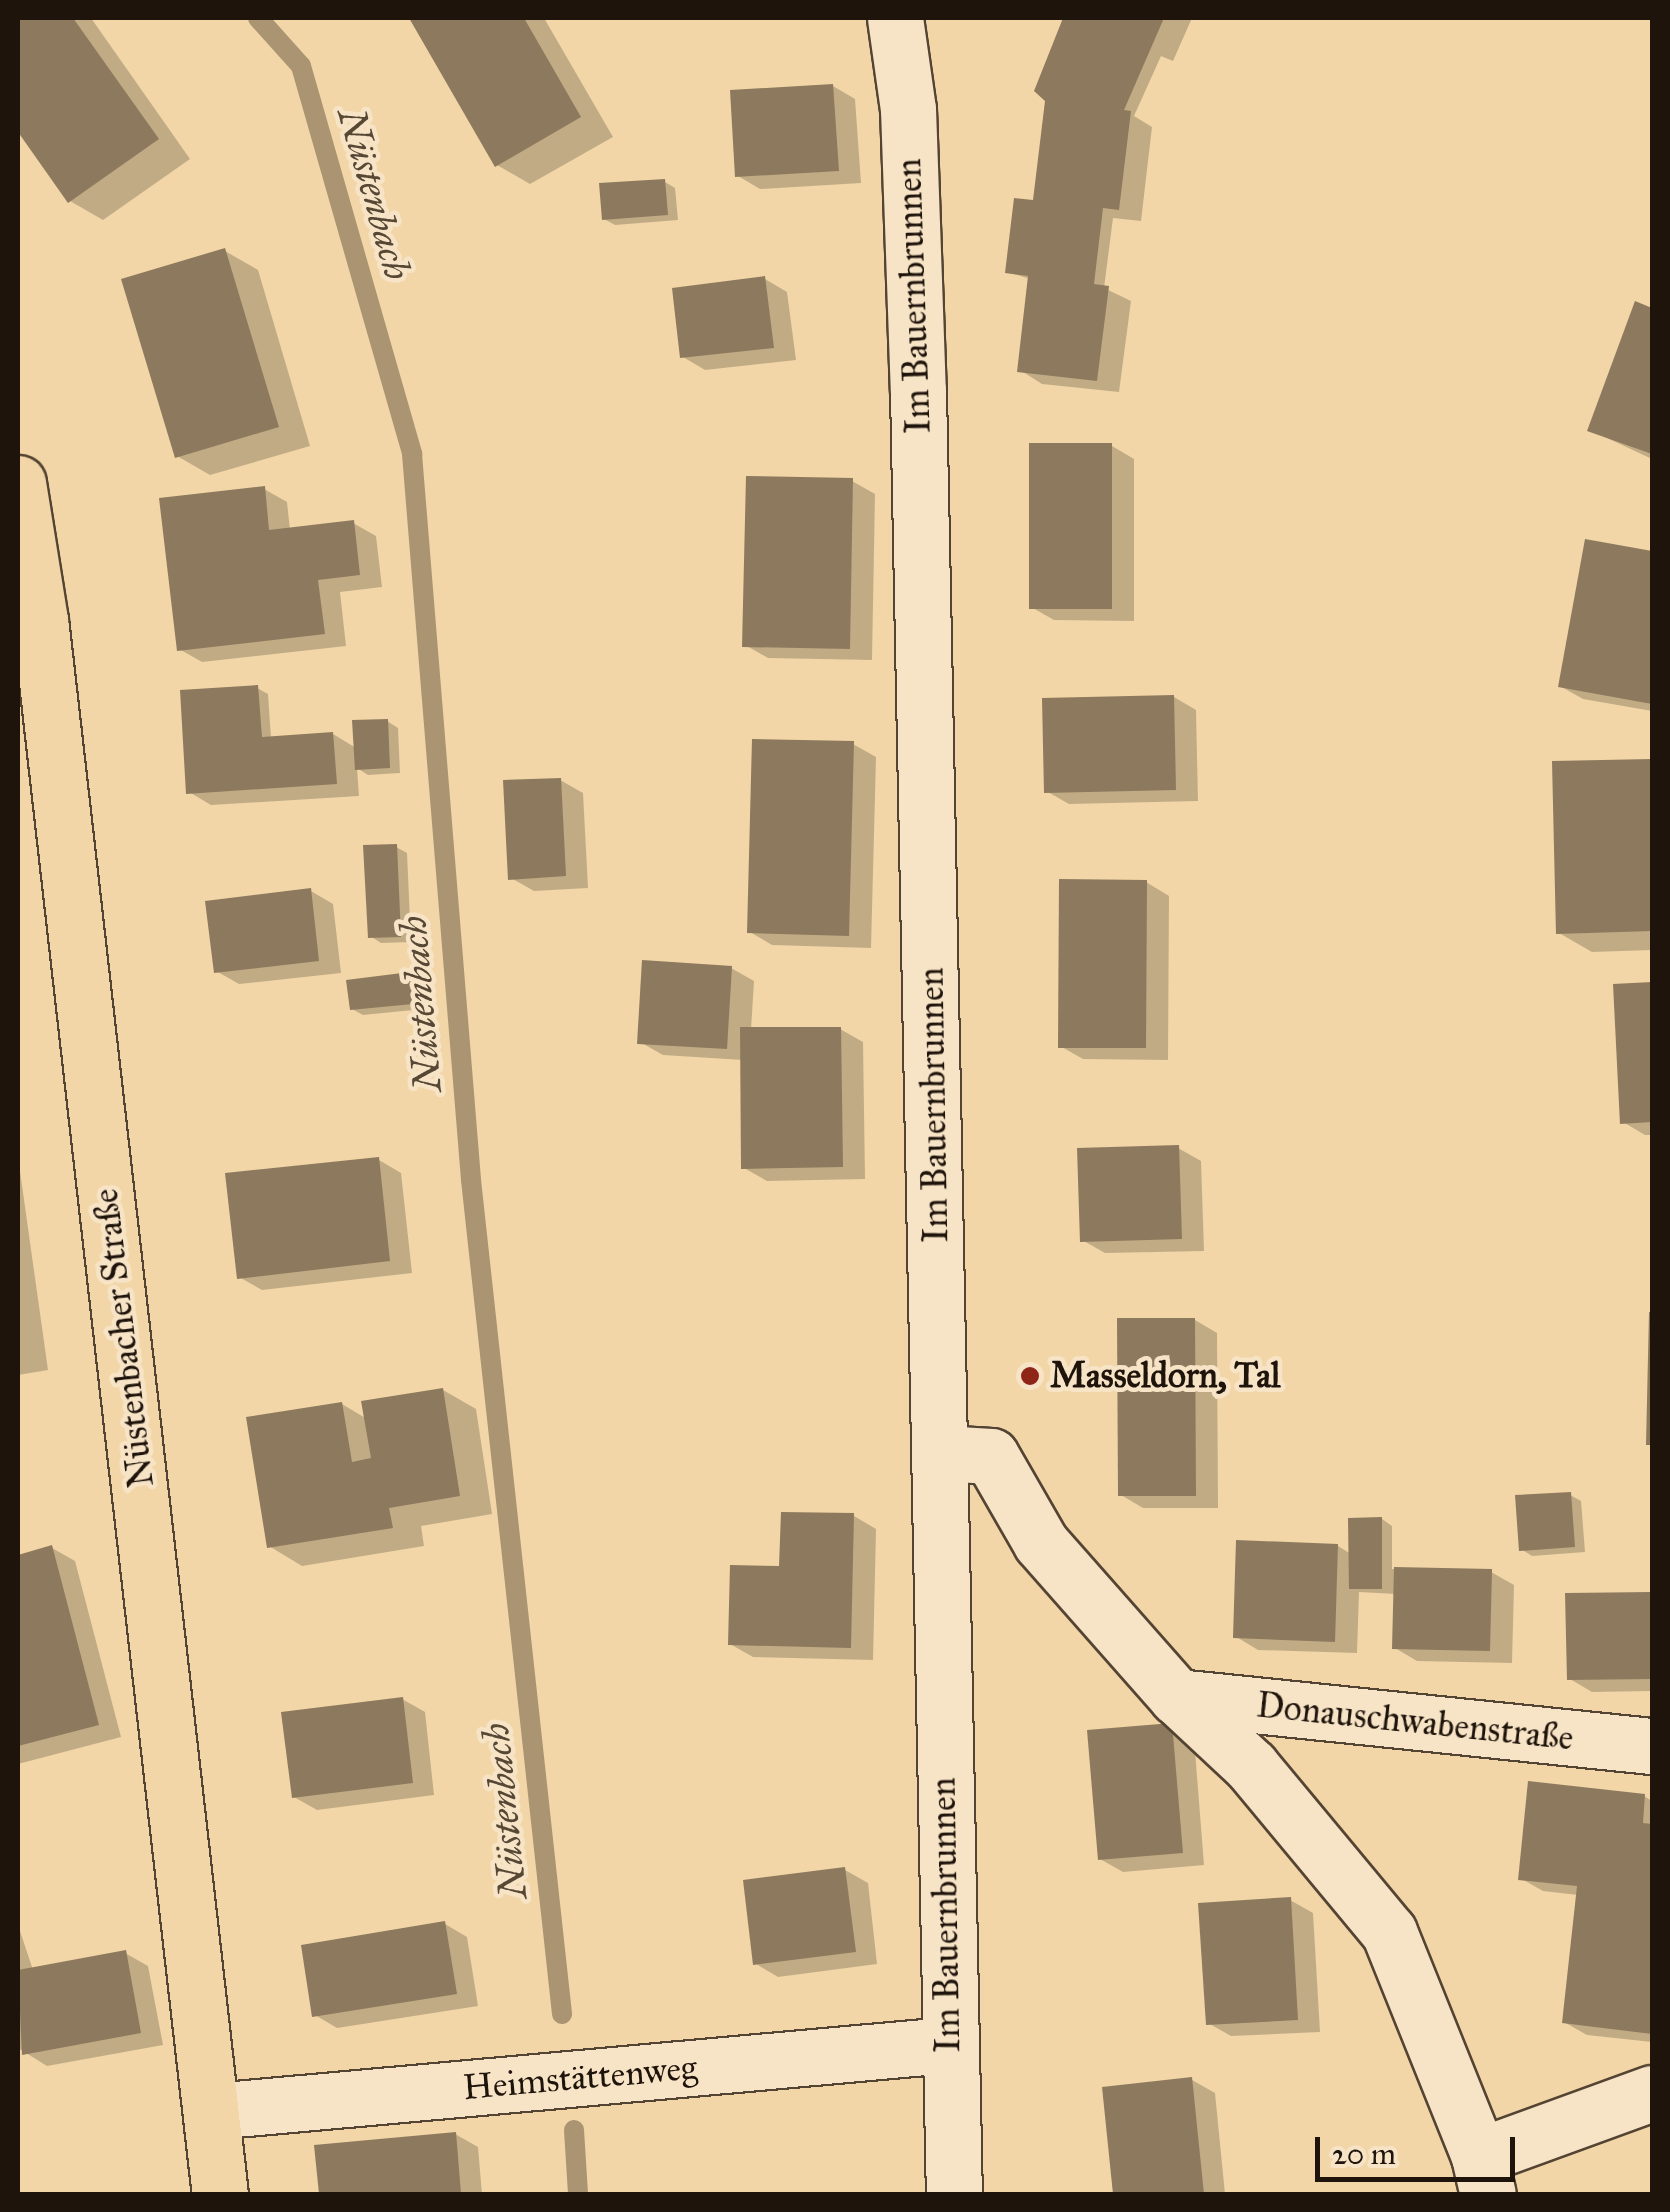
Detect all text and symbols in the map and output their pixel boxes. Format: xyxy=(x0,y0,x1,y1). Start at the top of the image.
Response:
water label: Nüstenbach xyxy=(328,103,420,285)
street label: Im Bauernbrunnen xyxy=(888,158,940,434)
water label: Nüstenbach xyxy=(391,914,451,1094)
street label: Im Bauernbrunnen xyxy=(911,967,957,1243)
street label: Nüstenbacher Straße xyxy=(85,1186,163,1490)
place label: Masseldorn, Tal xyxy=(1050,1355,1280,1397)
marker: Masseldorn, Tal xyxy=(1019,1365,1041,1387)
street label: Donauschwabenstraße xyxy=(1254,1684,1576,1760)
water label: Nüstenbach xyxy=(473,1721,537,1901)
street label: Im Bauernbrunnen xyxy=(923,1777,969,2053)
street label: Heimstättenweg xyxy=(461,2047,699,2109)
scale bar xyxy=(1320,2117,1520,2179)
text: 20 m xyxy=(1332,2136,1396,2172)

